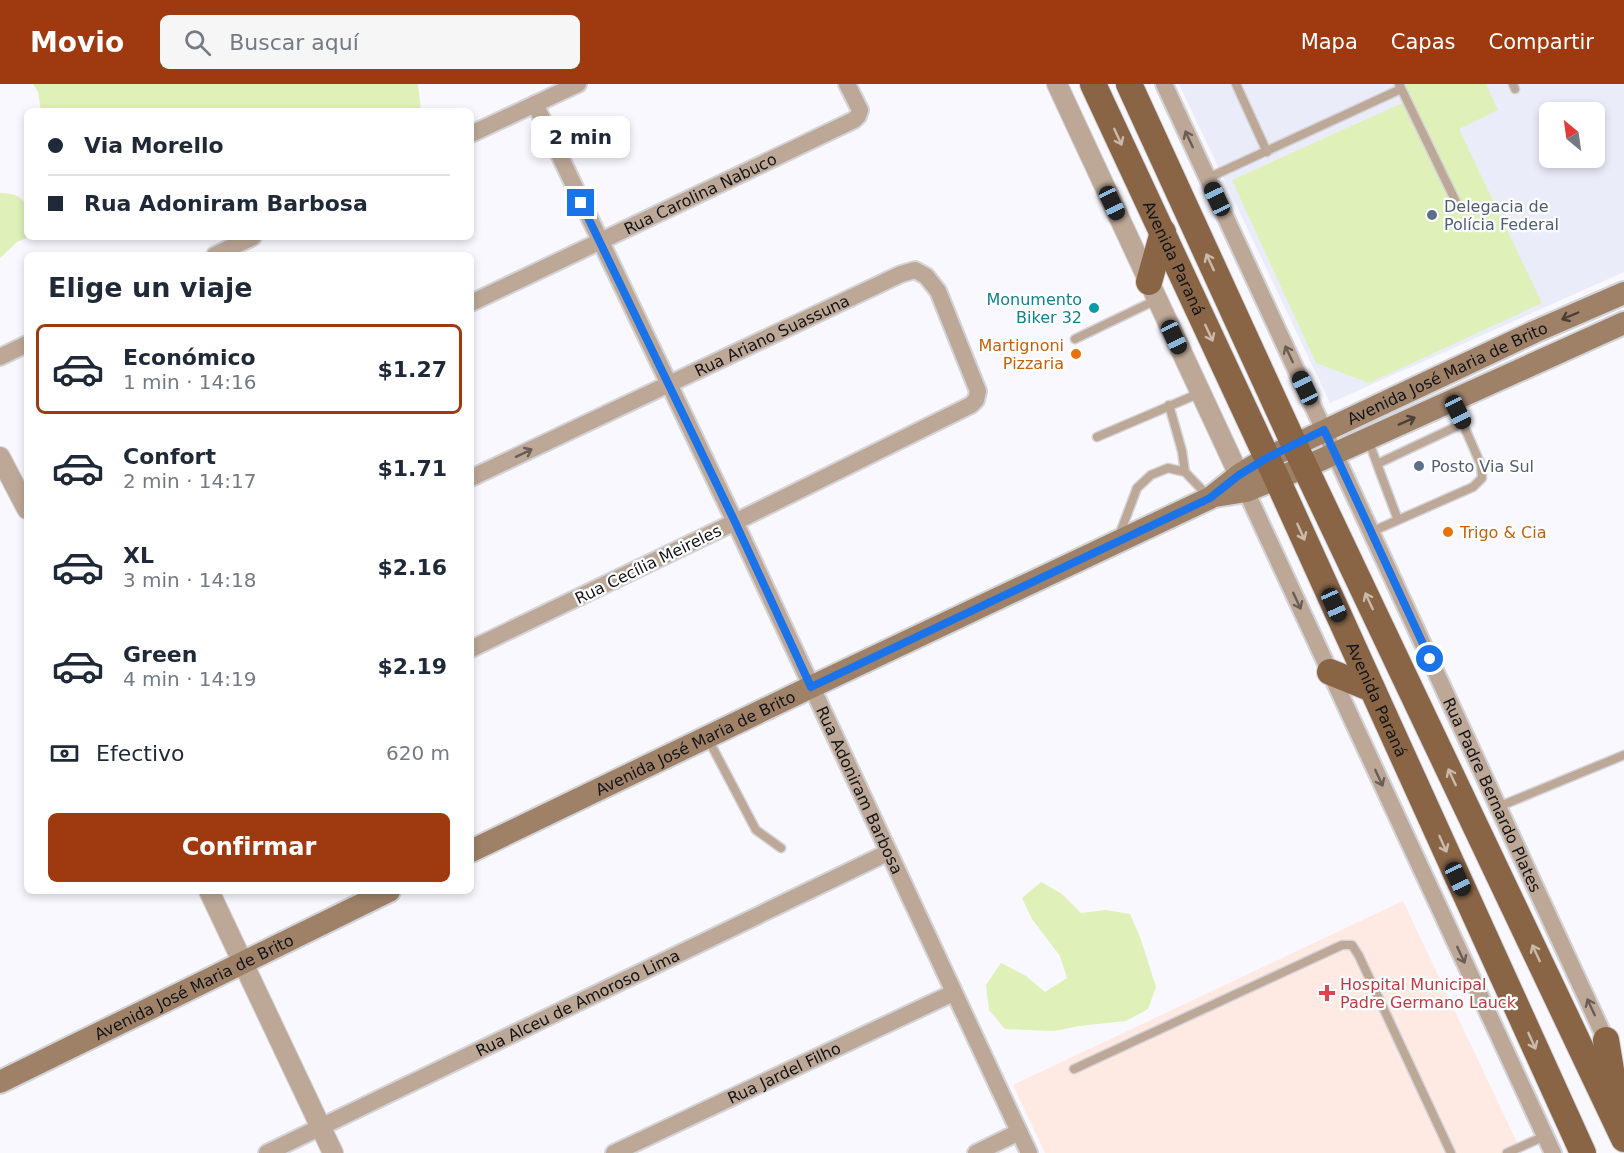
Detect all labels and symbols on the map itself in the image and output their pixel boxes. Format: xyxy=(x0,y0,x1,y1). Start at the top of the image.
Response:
north arrow xyxy=(1539,102,1605,168)
callout: 2 min xyxy=(532,116,630,158)
one-way arrow xyxy=(1113,127,1125,145)
one-way arrow xyxy=(1183,130,1195,148)
street label: Rua Carolina Nabuco xyxy=(621,149,780,239)
car xyxy=(1201,179,1233,219)
car xyxy=(1096,183,1128,223)
route end xyxy=(567,189,594,216)
place label: Delegacia de Polícia Federal xyxy=(1444,197,1559,234)
street label: Avenida Paraná xyxy=(1139,198,1208,319)
marker: Delegacia de Polícia Federal xyxy=(1425,208,1439,222)
one-way arrow xyxy=(1204,253,1216,271)
place label: Monumento Biker 32 xyxy=(986,290,1082,327)
street label: Rua Ariano Suassuna xyxy=(692,291,853,381)
marker: Monumento Biker 32 xyxy=(1087,301,1101,315)
one-way arrow xyxy=(1562,311,1580,322)
car xyxy=(1158,317,1190,357)
street label: Avenida José Maria de Brito xyxy=(1344,318,1551,429)
one-way arrow xyxy=(1204,323,1216,341)
place label: Martignoni Pizzaria xyxy=(978,336,1064,373)
one-way arrow xyxy=(1282,345,1294,363)
marker: Martignoni Pizzaria xyxy=(1069,347,1083,361)
car xyxy=(1289,368,1321,408)
car xyxy=(1442,392,1474,432)
one-way arrow xyxy=(1398,414,1416,426)
one-way arrow xyxy=(514,446,532,458)
place label: Posto Via Sul xyxy=(1431,457,1534,476)
marker: Posto Via Sul xyxy=(1412,459,1426,473)
street label: Rua Cecília Meireles xyxy=(572,521,724,608)
one-way arrow xyxy=(1296,523,1308,541)
place label: Trigo & Cia xyxy=(1459,523,1546,542)
marker: Trigo & Cia xyxy=(1441,525,1455,539)
car xyxy=(1318,585,1350,625)
one-way arrow xyxy=(1291,591,1303,609)
one-way arrow xyxy=(1362,592,1374,610)
street label: Avenida Paraná xyxy=(1342,639,1411,760)
route start xyxy=(1416,645,1443,672)
street label: Avenida José Maria de Brito xyxy=(592,687,798,800)
street label: Rua Padre Bernardo Plates xyxy=(1439,695,1545,895)
street label: Rua Adoniram Barbosa xyxy=(812,703,907,877)
one-way arrow xyxy=(1373,768,1385,786)
one-way arrow xyxy=(1446,769,1458,787)
one-way arrow xyxy=(1438,835,1449,853)
car xyxy=(1442,859,1474,899)
street label: Avenida José Maria de Brito xyxy=(91,930,297,1044)
one-way arrow xyxy=(1455,945,1467,963)
one-way arrow xyxy=(1529,945,1541,963)
street label: Rua Alceu de Amoroso Lima xyxy=(473,946,683,1061)
place label: Hospital Municipal Padre Germano Lauck xyxy=(1340,975,1517,1012)
marker: Hospital Municipal Padre Germano Lauck xyxy=(1318,984,1336,1002)
one-way arrow xyxy=(1584,999,1596,1017)
one-way arrow xyxy=(1526,1031,1538,1049)
street label: Rua Jardel Filho xyxy=(725,1038,844,1108)

